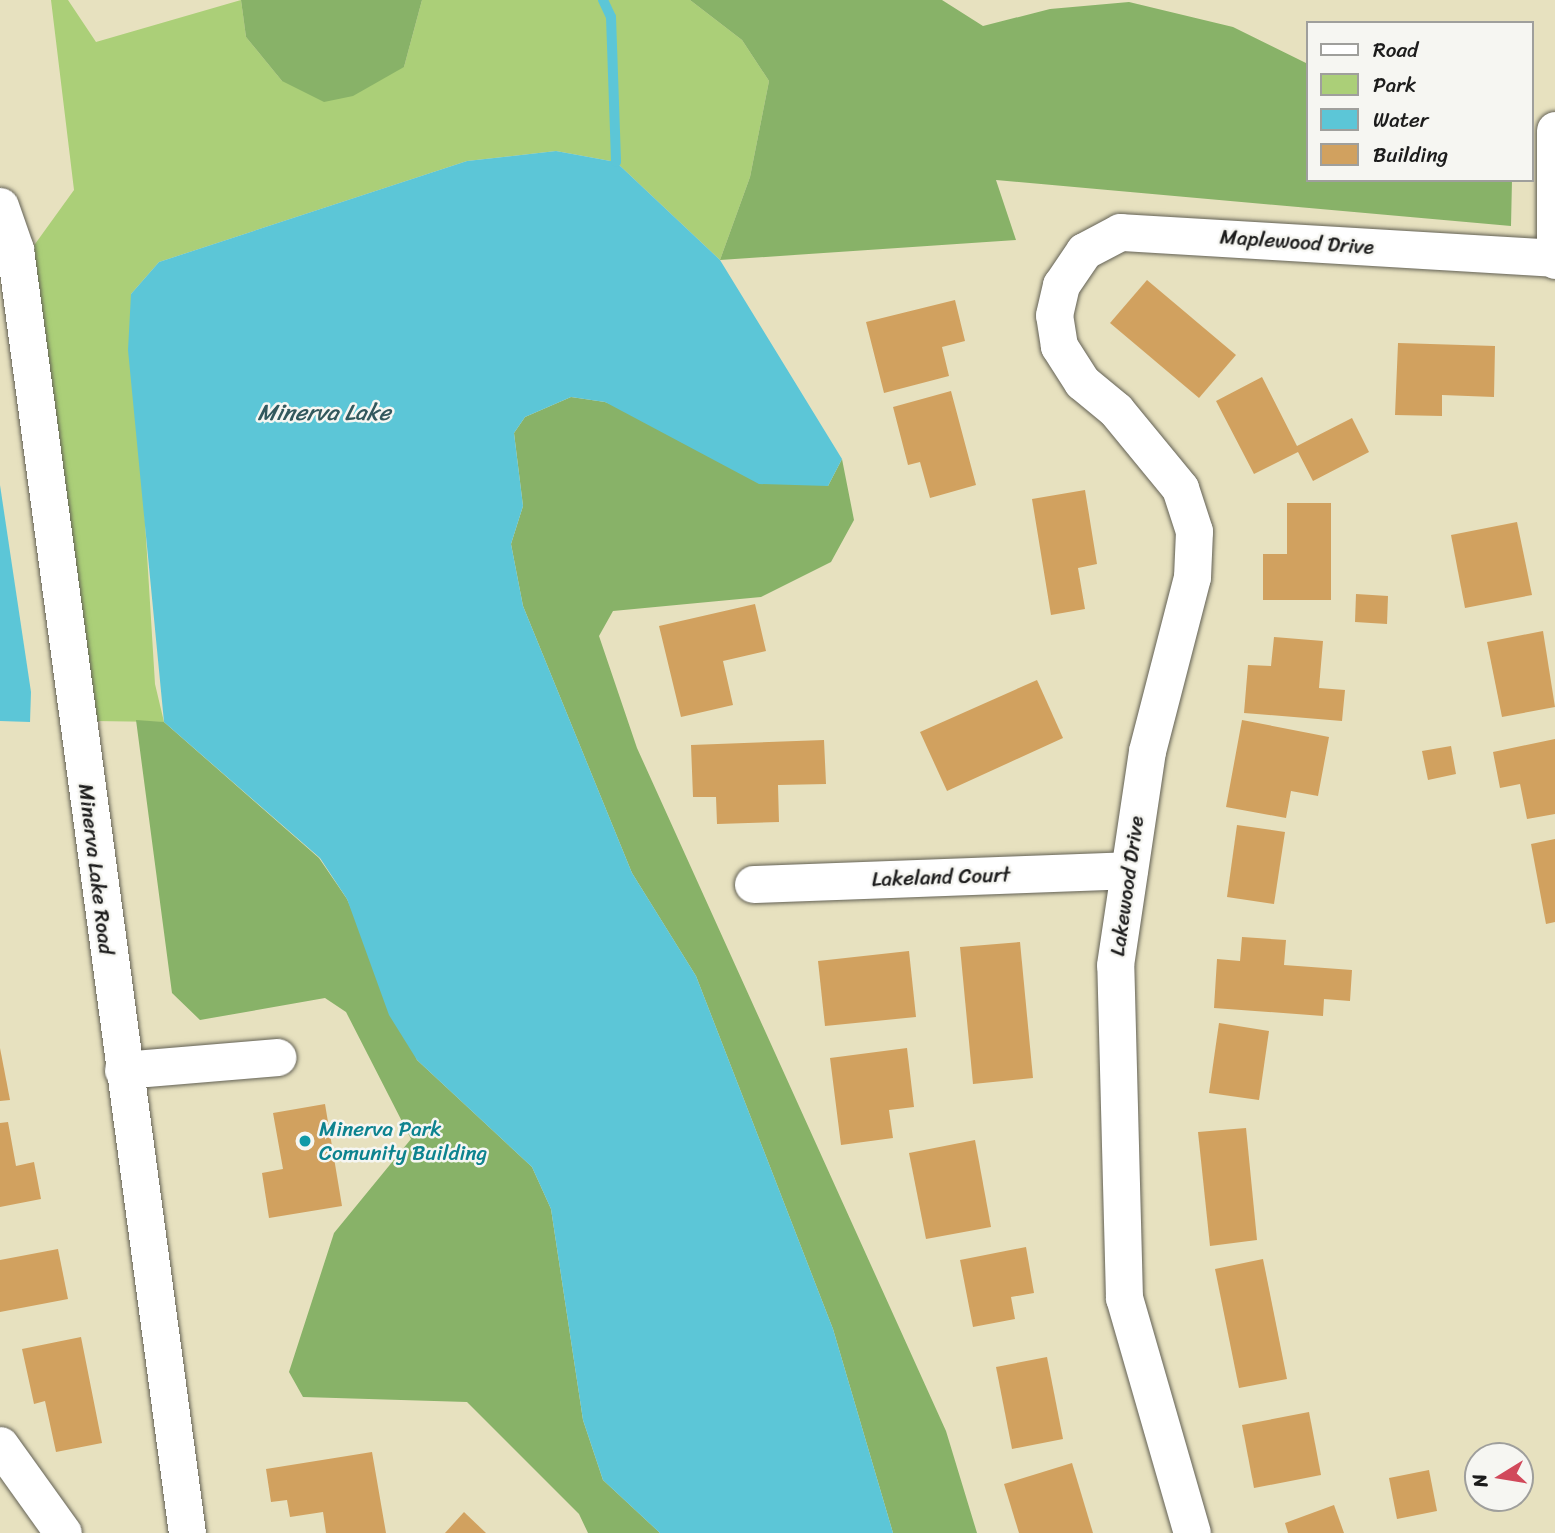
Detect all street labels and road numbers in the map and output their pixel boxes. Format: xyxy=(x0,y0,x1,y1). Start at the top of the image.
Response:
street label: Maplewood Drive xyxy=(1219,224,1375,260)
street label: Minerva Lake Road xyxy=(73,782,119,956)
street label: Lakewood Drive xyxy=(1105,814,1149,958)
street label: Lakeland Court xyxy=(871,862,1011,892)

